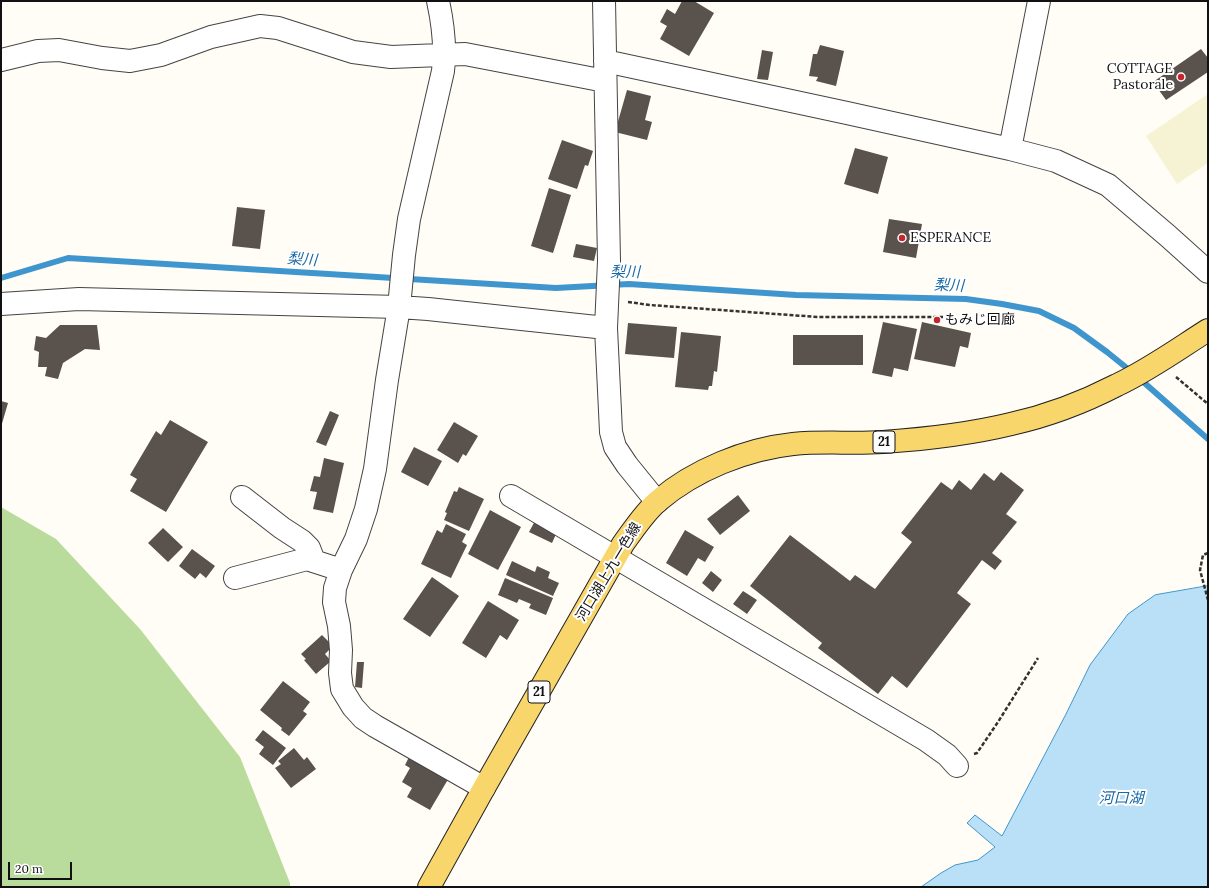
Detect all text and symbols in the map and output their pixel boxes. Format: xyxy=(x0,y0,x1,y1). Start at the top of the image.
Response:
place label: COTTAGE Pastorale xyxy=(1107,61,1173,94)
marker: COTTAGE Pastorale xyxy=(1176,72,1186,82)
place label: ESPERANCE xyxy=(910,230,991,246)
marker: ESPERANCE xyxy=(897,233,907,243)
water label: 梨川 xyxy=(286,250,318,270)
water label: 梨川 xyxy=(610,264,640,282)
water label: 梨川 xyxy=(934,276,964,296)
place label: もみじ回廊 xyxy=(945,312,1015,328)
marker: もみじ回廊 xyxy=(932,315,942,325)
road number: 21 xyxy=(873,431,895,453)
street label: 河口湖上九一色線 xyxy=(573,520,645,624)
road number: 21 xyxy=(528,681,550,703)
water label: 河口湖 xyxy=(1099,790,1143,808)
scale bar xyxy=(10,854,74,880)
text: 20 m xyxy=(15,861,43,876)

